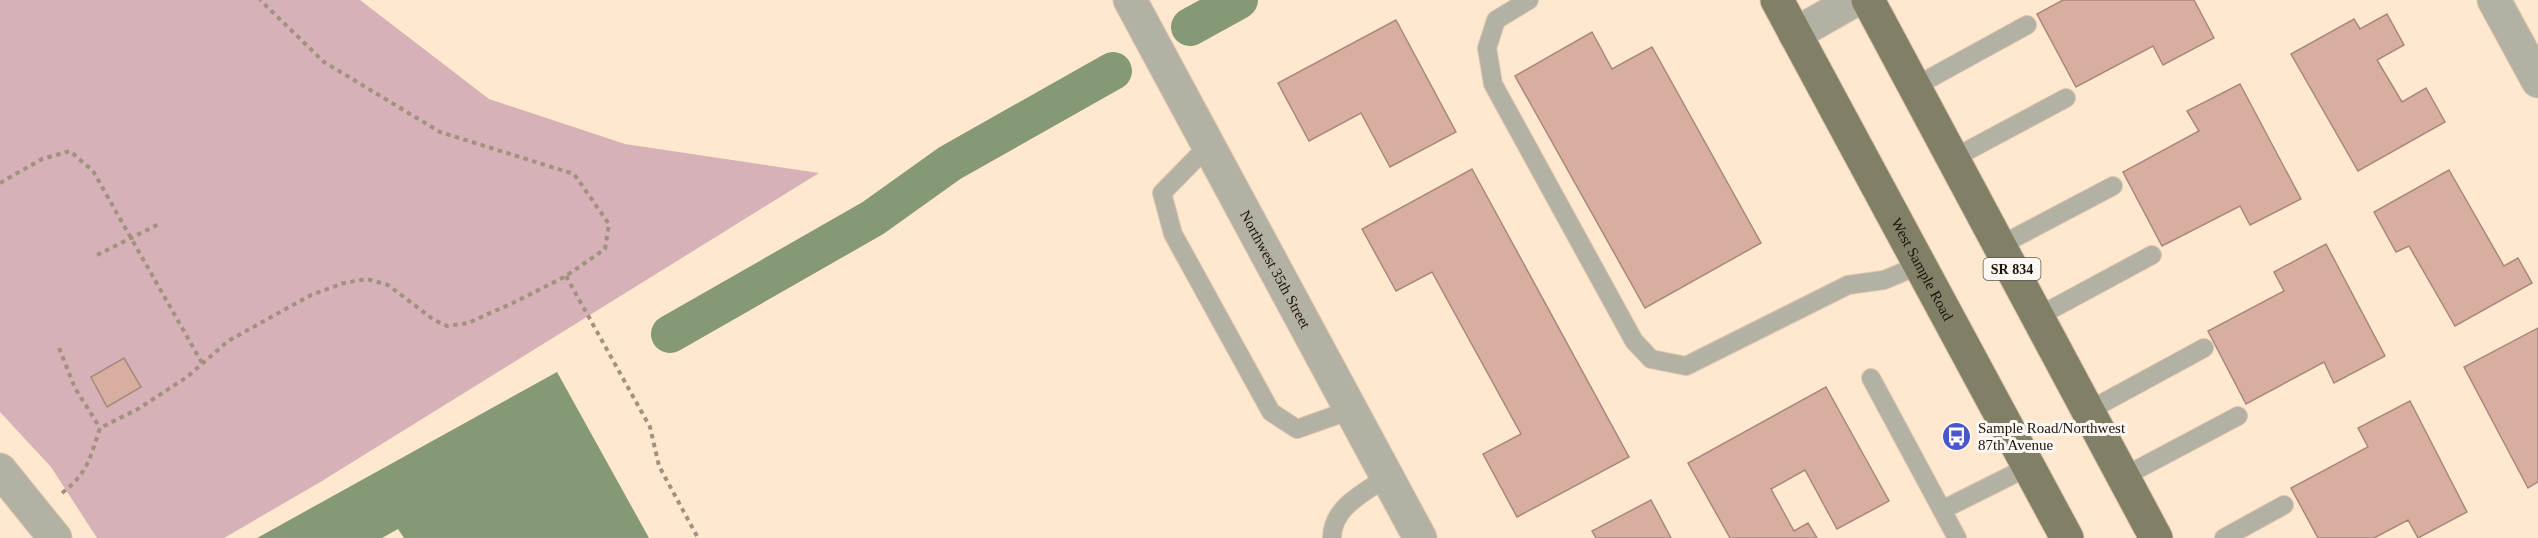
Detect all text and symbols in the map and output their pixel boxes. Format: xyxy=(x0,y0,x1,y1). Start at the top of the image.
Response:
street label: Northwest 35th Street xyxy=(1237,208,1314,332)
street label: West Sample Road xyxy=(1888,215,1956,324)
road number: SR 834 xyxy=(1984,258,2040,280)
place label: Sample Road/Northwest 87th Avenue xyxy=(1978,420,2126,453)
bus stop icon: Sample Road/Northwest 87th Avenue xyxy=(1941,421,1973,453)

